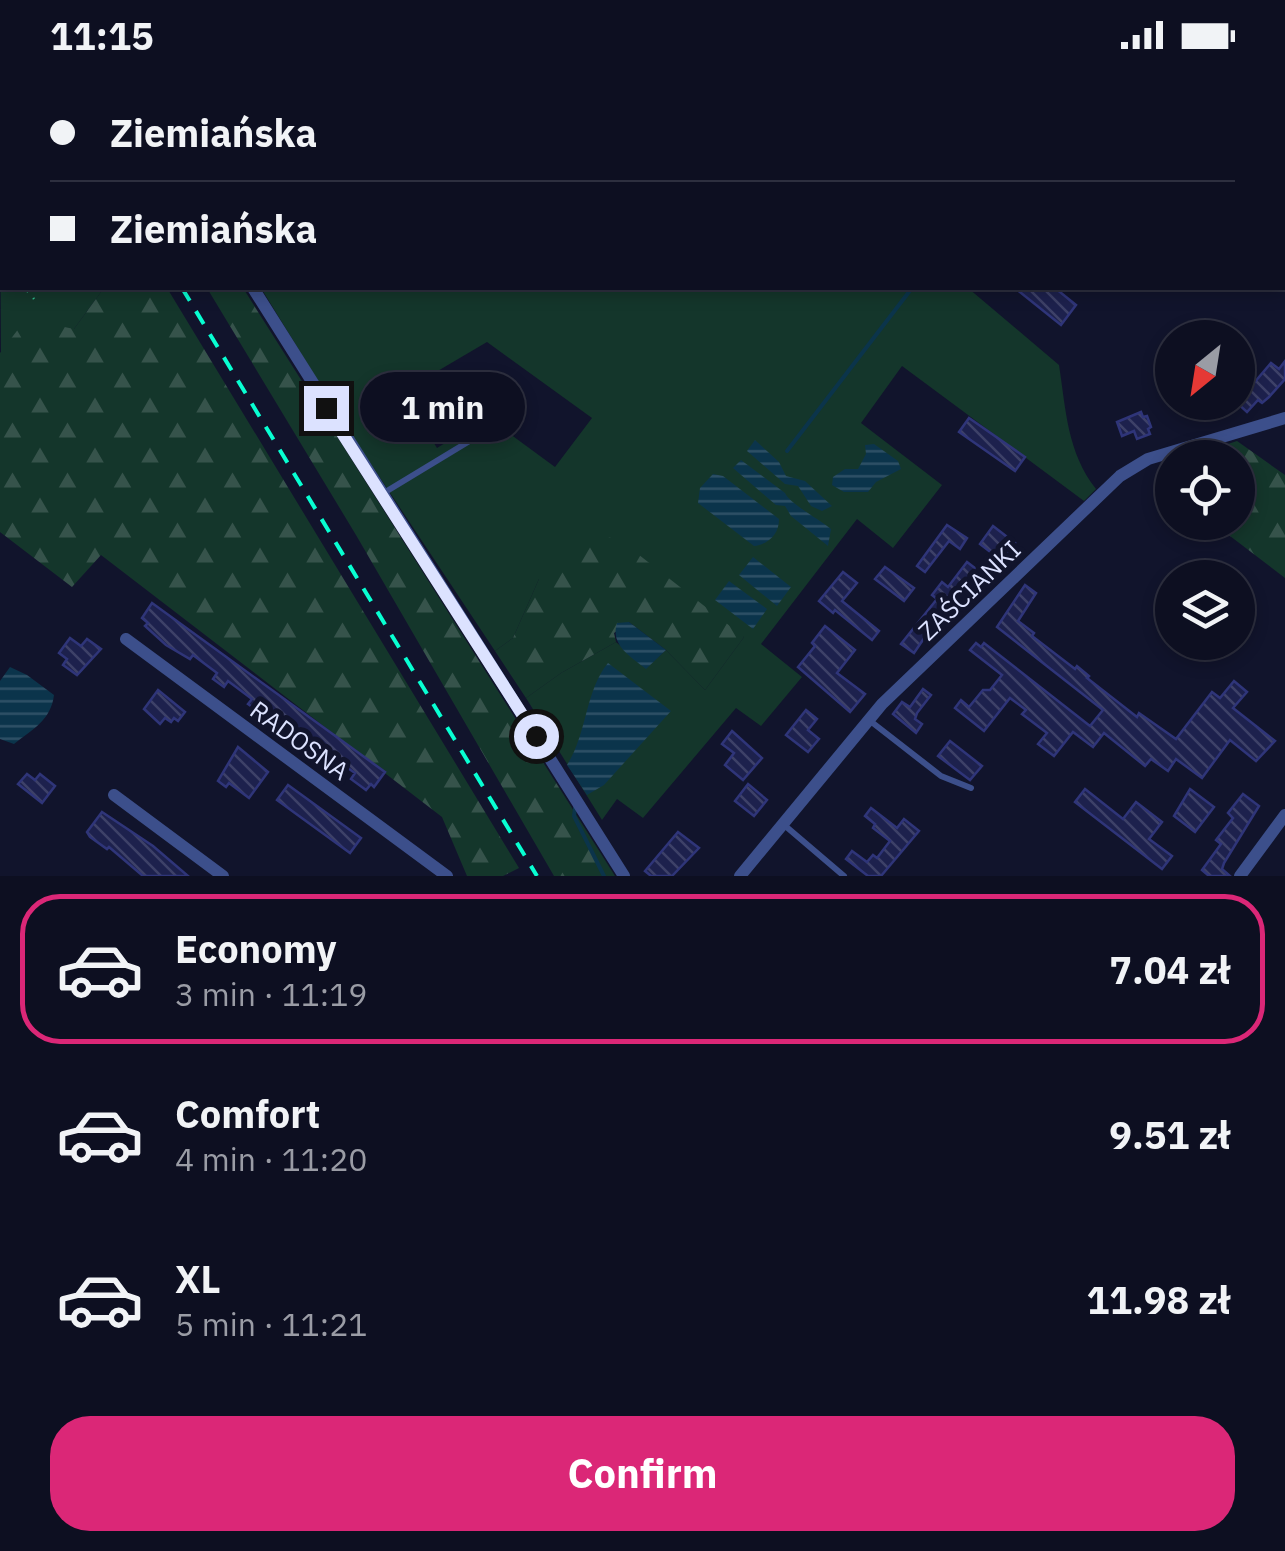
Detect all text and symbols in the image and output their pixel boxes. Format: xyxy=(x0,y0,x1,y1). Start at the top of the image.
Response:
text: 11:15 xyxy=(50,11,154,60)
text: Ziemiańska xyxy=(110,108,317,157)
text: Ziemiańska xyxy=(110,204,317,253)
north arrow xyxy=(1155,320,1255,420)
map controls xyxy=(1155,320,1255,660)
callout: 1 min xyxy=(361,373,526,443)
route end xyxy=(304,386,349,431)
text: 1 min xyxy=(401,386,484,428)
button: locate xyxy=(1155,440,1255,540)
street label: ZAŚCIANKI xyxy=(911,533,1027,647)
button: layers xyxy=(1155,560,1255,660)
street label: RADOSNA xyxy=(244,693,356,787)
route start xyxy=(514,714,559,759)
icon: car xyxy=(55,924,145,1014)
text: Economy xyxy=(175,924,337,973)
text: 7.04 zł xyxy=(1109,945,1230,994)
text: 3 min · 11:19 xyxy=(175,973,368,1015)
icon: car xyxy=(55,1089,145,1179)
text: Comfort xyxy=(175,1089,320,1138)
text: 9.51 zł xyxy=(1109,1110,1230,1159)
text: 4 min · 11:20 xyxy=(175,1138,368,1180)
icon: car xyxy=(55,1254,145,1344)
text: XL xyxy=(175,1254,221,1303)
text: 11.98 zł xyxy=(1086,1275,1230,1324)
text: 5 min · 11:21 xyxy=(175,1303,368,1345)
button: Confirm xyxy=(50,1416,1235,1531)

